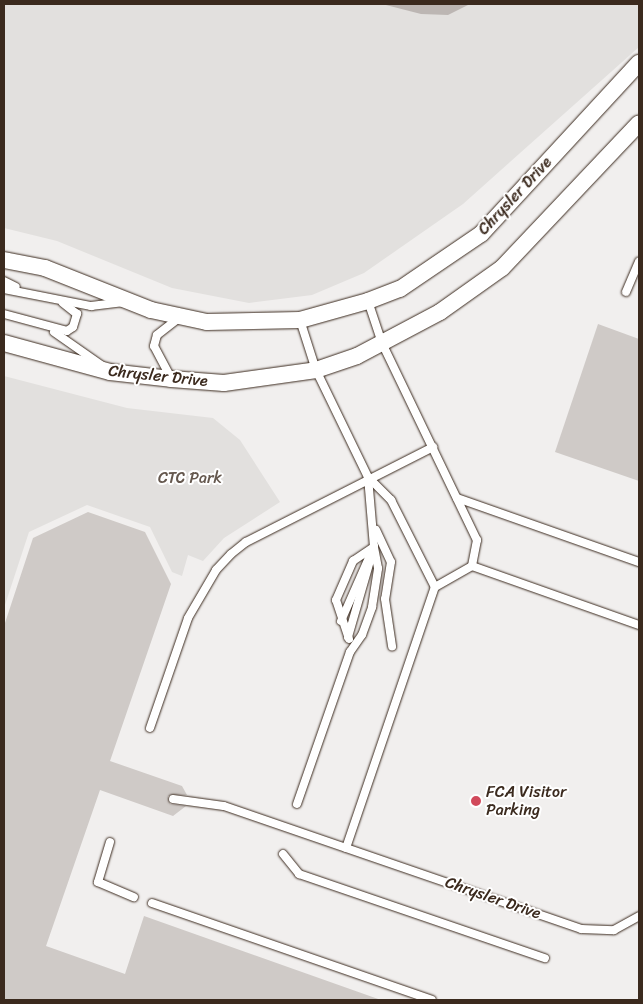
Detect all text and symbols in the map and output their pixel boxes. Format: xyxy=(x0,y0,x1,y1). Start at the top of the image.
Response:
street label: Chrysler Drive xyxy=(474,153,556,239)
street label: Chrysler Drive xyxy=(107,361,209,391)
park label: CTC Park xyxy=(158,468,222,488)
place label: FCA Visitor Parking xyxy=(486,782,567,820)
marker: FCA Visitor Parking xyxy=(470,795,482,807)
street label: Chrysler Drive xyxy=(443,873,543,923)

